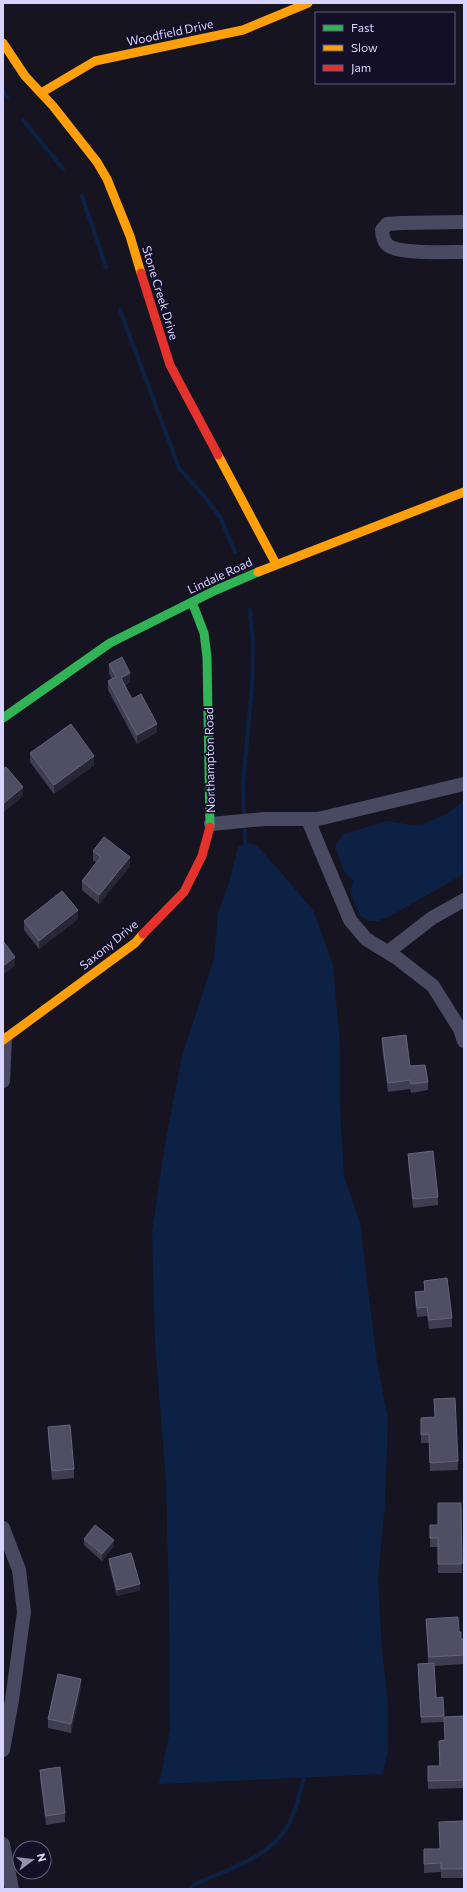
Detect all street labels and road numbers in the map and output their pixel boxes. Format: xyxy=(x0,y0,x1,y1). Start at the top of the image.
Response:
street label: Woodfield Drive xyxy=(125,16,214,48)
street label: Stone Creek Drive xyxy=(140,244,182,341)
street label: Lindale Road xyxy=(185,554,254,596)
street label: Northampton Road xyxy=(201,707,217,813)
street label: Saxony Drive xyxy=(76,916,140,972)

